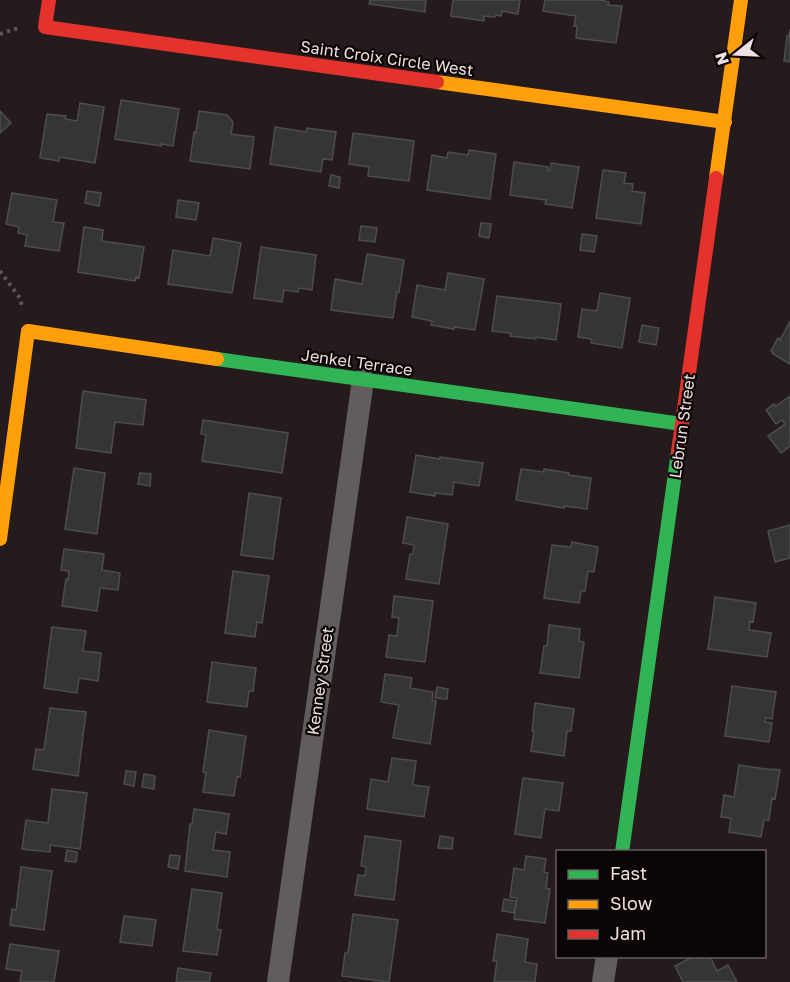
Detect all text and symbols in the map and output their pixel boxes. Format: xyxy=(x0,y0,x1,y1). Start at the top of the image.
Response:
north arrow xyxy=(706,24,766,84)
street label: Saint Croix Circle West xyxy=(299,36,475,80)
text: N xyxy=(710,50,733,68)
street label: Jenkel Terrace xyxy=(300,344,414,380)
street label: Lebrun Street xyxy=(665,373,699,479)
street label: Kenney Street xyxy=(303,626,337,736)
legend xyxy=(556,850,766,958)
text: Fast xyxy=(610,862,647,884)
text: Slow xyxy=(610,892,653,914)
text: Jam xyxy=(610,922,646,944)

